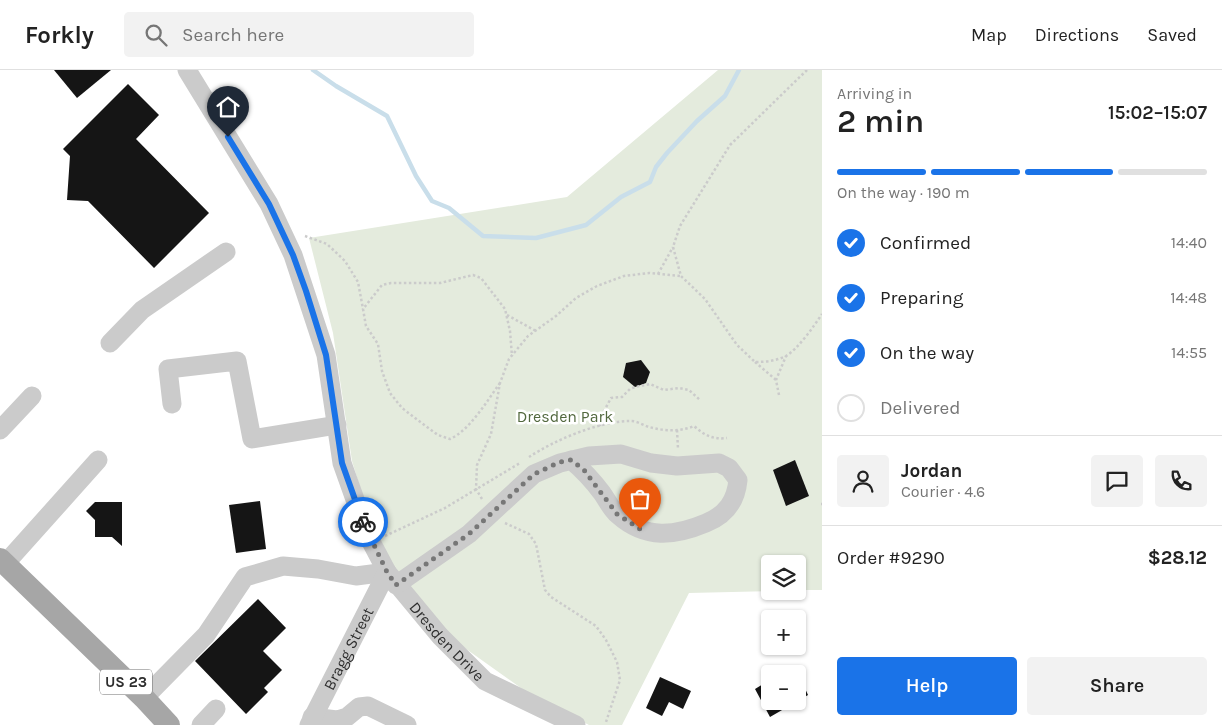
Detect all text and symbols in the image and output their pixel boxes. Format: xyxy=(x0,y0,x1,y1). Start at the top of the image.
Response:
search box xyxy=(124,12,474,57)
text: Forkly xyxy=(25,21,94,49)
icon: search xyxy=(142,21,170,49)
text: Search here xyxy=(182,24,284,46)
text: Map xyxy=(971,24,1007,46)
text: Directions xyxy=(1035,24,1119,46)
text: Saved xyxy=(1147,24,1197,46)
text: Arriving in xyxy=(837,84,912,103)
pin xyxy=(207,86,249,137)
icon: home xyxy=(214,93,242,121)
text: 15:02–15:07 xyxy=(1108,102,1207,124)
text: 2 min xyxy=(837,103,924,140)
text: On the way · 190 m xyxy=(837,183,970,202)
icon: check xyxy=(837,229,865,257)
text: Confirmed xyxy=(880,232,971,254)
text: 14:40 xyxy=(1171,233,1207,252)
icon: check xyxy=(837,284,865,312)
text: Preparing xyxy=(880,287,963,309)
text: 14:48 xyxy=(1170,288,1207,307)
icon: check xyxy=(837,339,865,367)
text: On the way xyxy=(880,342,974,364)
text: 14:55 xyxy=(1171,343,1207,362)
text: Delivered xyxy=(880,397,960,419)
park label: Dresden Park xyxy=(517,407,613,426)
button: person xyxy=(837,455,889,507)
button: chat xyxy=(1091,455,1143,507)
button: phone xyxy=(1155,455,1207,507)
text: Jordan xyxy=(901,460,962,482)
pin xyxy=(619,478,661,529)
text: Courier · 4.6 xyxy=(901,482,985,501)
icon: bag xyxy=(626,485,654,513)
courier xyxy=(338,497,388,547)
icon: bike xyxy=(349,508,377,536)
text: Order #9290 xyxy=(837,547,945,569)
text: $28.12 xyxy=(1148,547,1207,569)
map controls xyxy=(761,555,806,710)
button: layers xyxy=(761,555,806,600)
street label: Dresden Drive xyxy=(405,598,488,685)
street label: Bragg Street xyxy=(320,604,378,693)
button: + xyxy=(761,610,806,655)
button: Help xyxy=(837,657,1017,715)
button: Share xyxy=(1027,657,1207,715)
button: − xyxy=(761,665,806,710)
road number: US 23 xyxy=(100,670,152,694)

